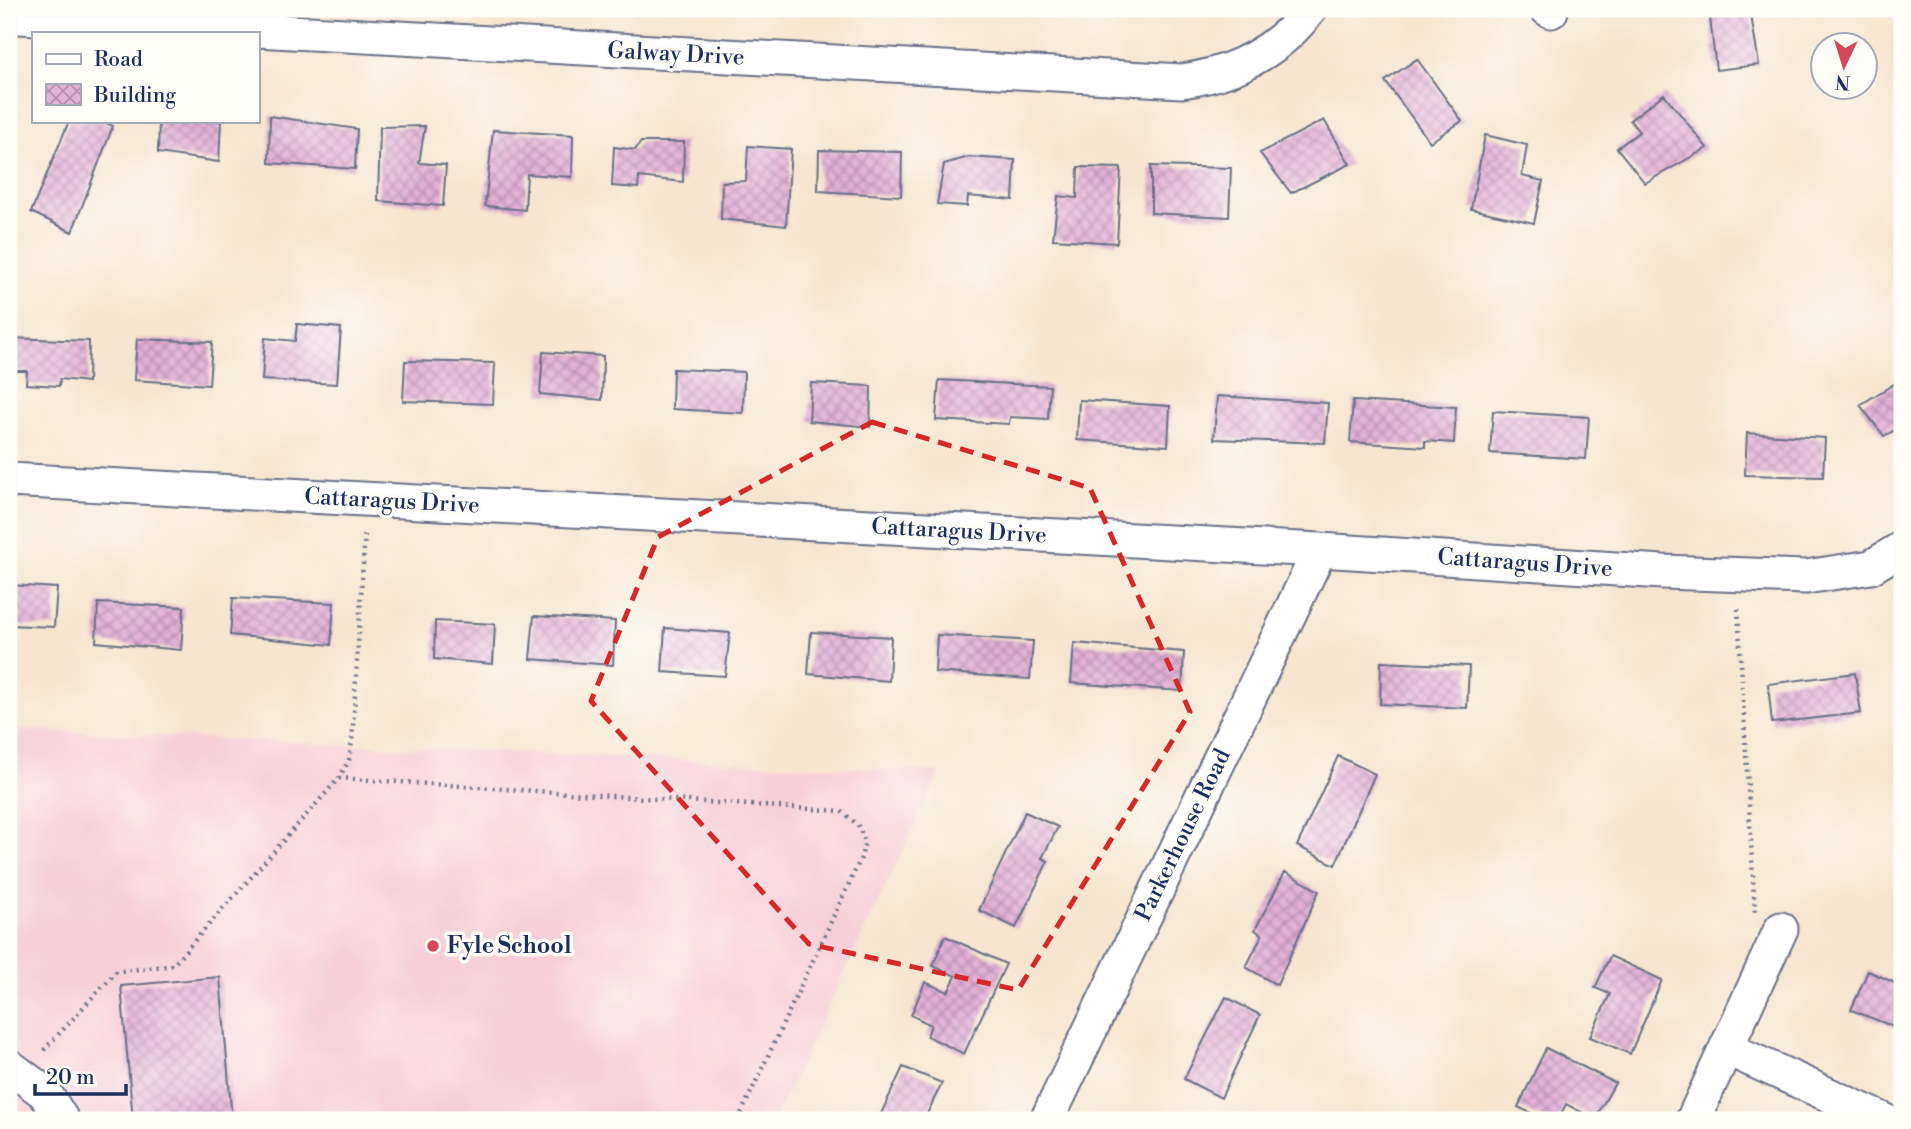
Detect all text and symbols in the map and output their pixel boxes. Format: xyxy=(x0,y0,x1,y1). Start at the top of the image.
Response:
legend xyxy=(32,32,259,122)
north arrow xyxy=(1810,32,1880,102)
street label: Galway Drive xyxy=(607,36,745,72)
text: Road xyxy=(94,47,143,73)
text: N xyxy=(1835,69,1851,94)
text: Building xyxy=(93,83,176,109)
street label: Cattaragus Drive xyxy=(304,482,480,520)
street label: Cattaragus Drive xyxy=(871,512,1047,550)
street label: Cattaragus Drive xyxy=(1436,543,1614,583)
street label: Parkerhouse Road xyxy=(1129,744,1237,926)
place label: Fyle School xyxy=(447,932,572,960)
marker: Fyle School xyxy=(425,938,441,954)
scale bar xyxy=(35,1052,126,1096)
text: 20 m xyxy=(46,1065,95,1091)

